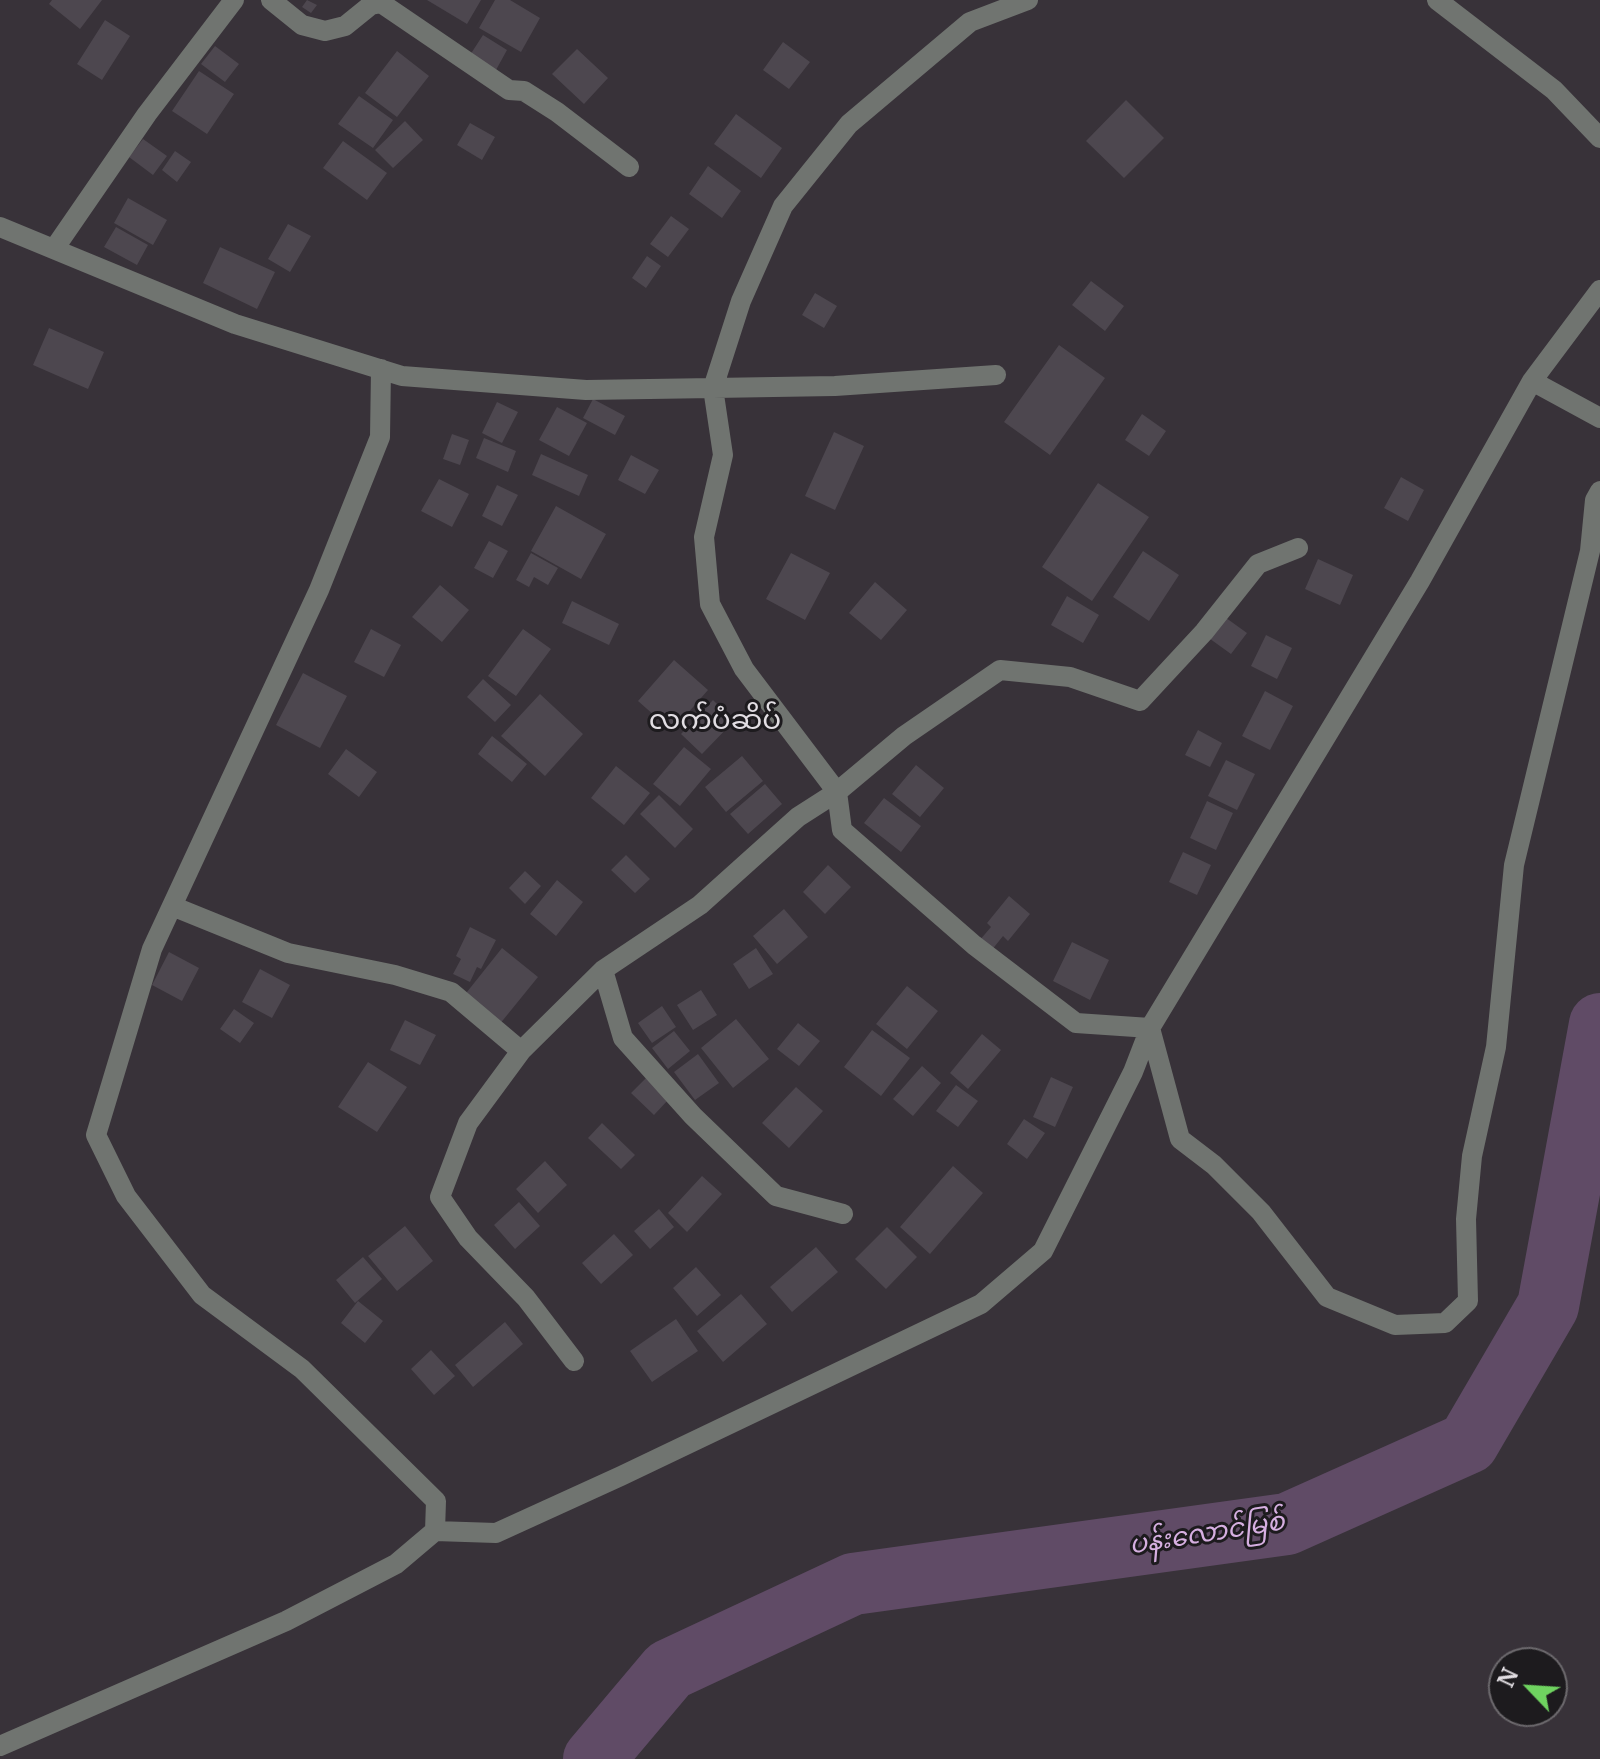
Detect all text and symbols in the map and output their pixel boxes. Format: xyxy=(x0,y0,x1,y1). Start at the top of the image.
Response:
district label: လက်ပံဆိပ် xyxy=(649,704,781,738)
water label: ပန်းလောင်မြစ် xyxy=(1127,1506,1287,1562)
north arrow xyxy=(1488,1647,1568,1727)
text: N xyxy=(1492,1664,1524,1692)

